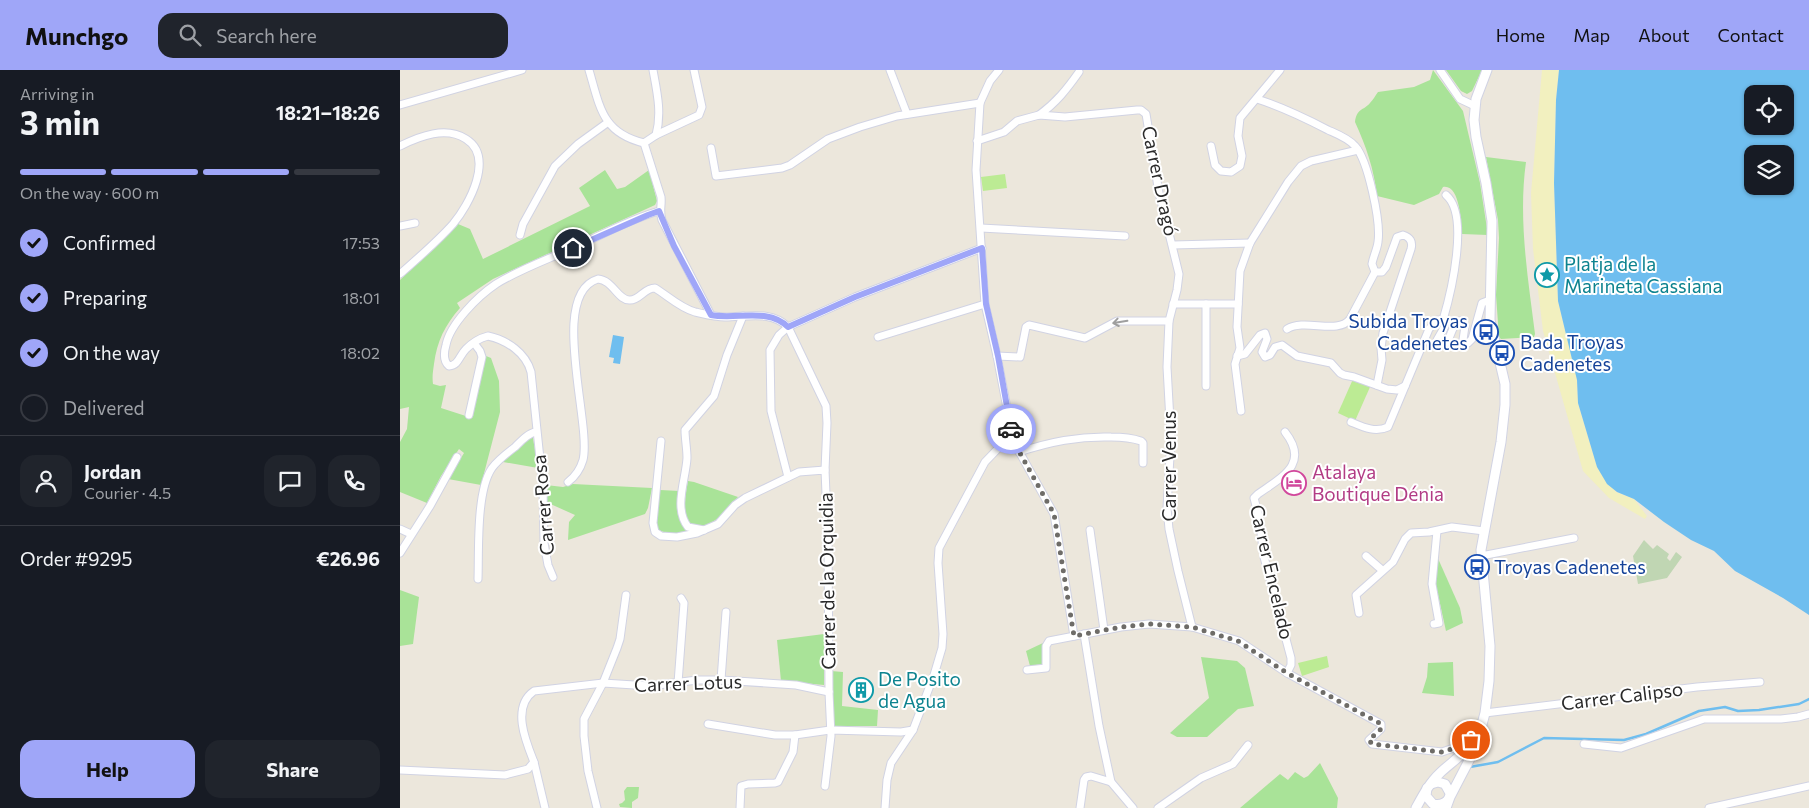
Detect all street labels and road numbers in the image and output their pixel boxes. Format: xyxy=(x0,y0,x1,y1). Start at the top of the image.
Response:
street label: Carrer Dragó xyxy=(1138,124,1183,238)
street label: Carrer Venus xyxy=(1157,411,1180,521)
street label: Carrer Rosa xyxy=(527,454,558,556)
street label: Carrer de la Orquidia xyxy=(813,492,840,670)
street label: Carrer Encelado xyxy=(1246,502,1299,642)
street label: Carrer Lotus xyxy=(634,669,742,696)
street label: Carrer Calipso xyxy=(1560,677,1684,714)

